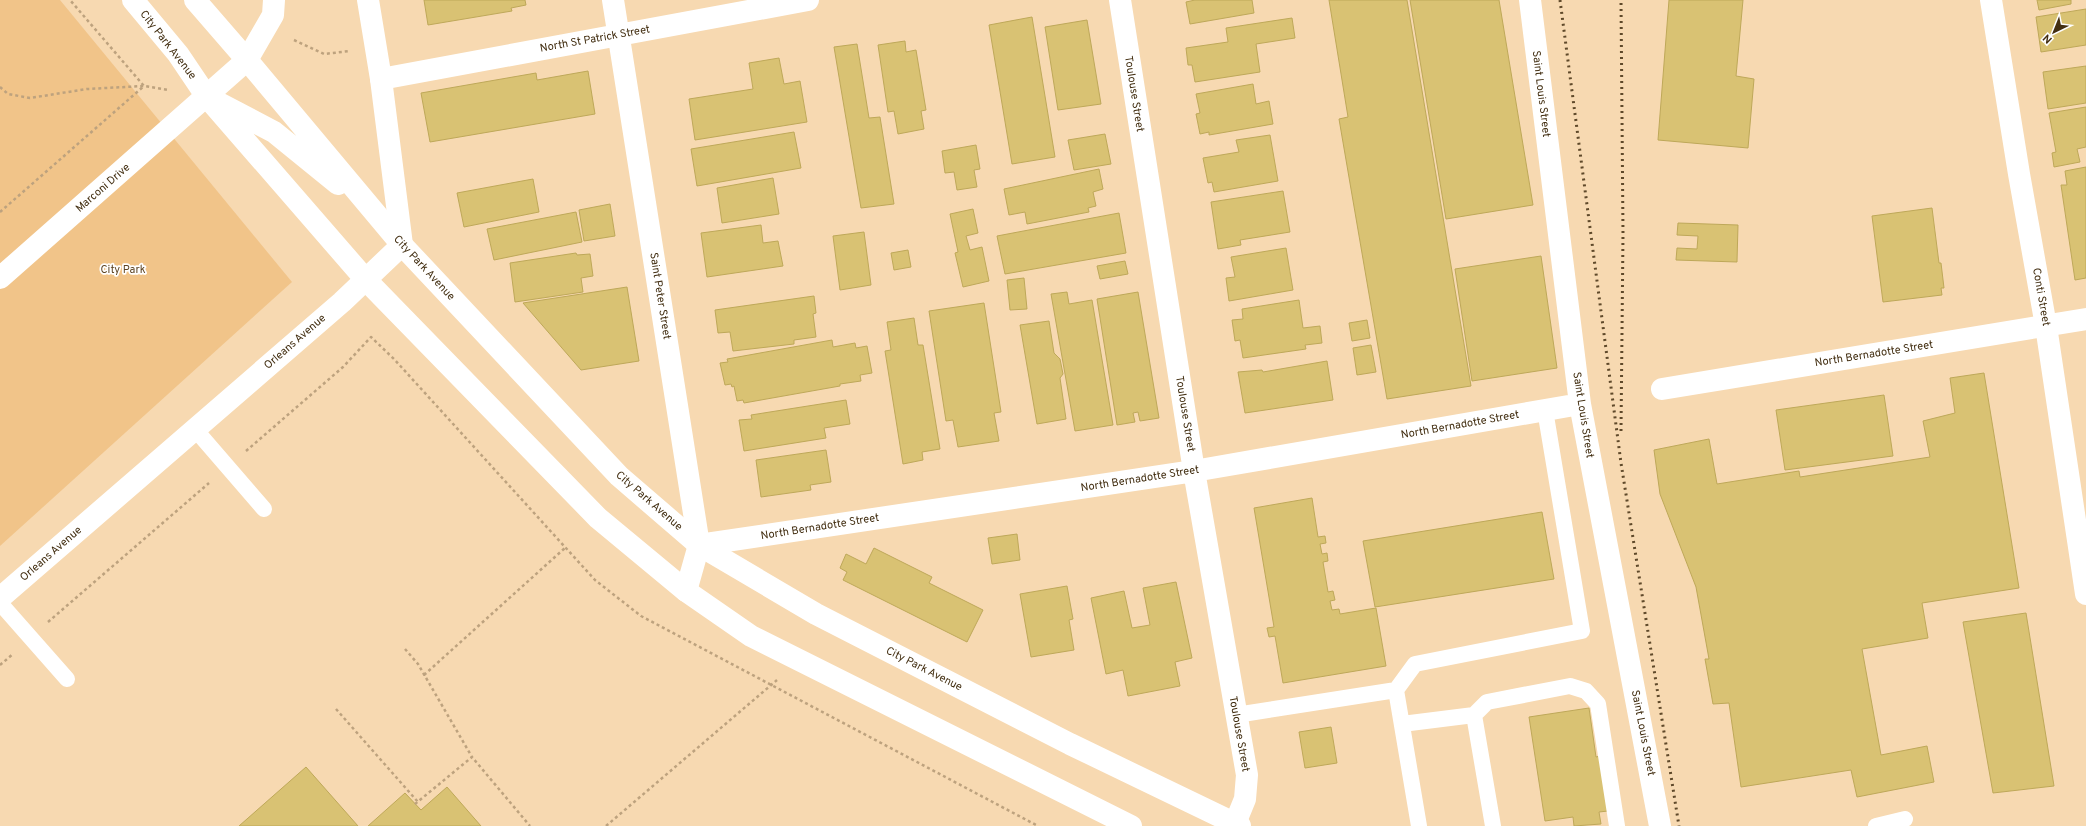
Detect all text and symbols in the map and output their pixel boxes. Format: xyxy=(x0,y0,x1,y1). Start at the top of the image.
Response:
street label: City Park Avenue xyxy=(137,8,199,82)
north arrow xyxy=(2034,12,2074,52)
street label: North St Patrick Street xyxy=(539,22,651,56)
text: N xyxy=(2040,31,2056,46)
street label: Saint Louis Street xyxy=(1529,50,1553,138)
street label: Toulouse Street xyxy=(1121,55,1147,133)
street label: Marconi Drive xyxy=(73,160,133,216)
street label: City Park Avenue xyxy=(390,233,458,304)
street label: Saint Peter Street xyxy=(646,251,674,341)
park label: City Park xyxy=(101,263,146,277)
street label: Conti Street xyxy=(2029,267,2053,327)
street label: Orleans Avenue xyxy=(261,311,329,373)
street label: North Bernadotte Street xyxy=(1814,338,1934,370)
street label: Saint Louis Street xyxy=(1569,371,1597,459)
street label: Toulouse Street xyxy=(1172,375,1198,453)
street label: North Bernadotte Street xyxy=(1400,408,1520,442)
street label: North Bernadotte Street xyxy=(1080,463,1200,495)
street label: City Park Avenue xyxy=(613,468,685,534)
street label: North Bernadotte Street xyxy=(760,511,880,543)
street label: Orleans Avenue xyxy=(17,523,85,585)
street label: City Park Avenue xyxy=(883,644,965,694)
street label: Saint Louis Street xyxy=(1628,689,1658,777)
street label: Toulouse Street xyxy=(1225,695,1253,773)

